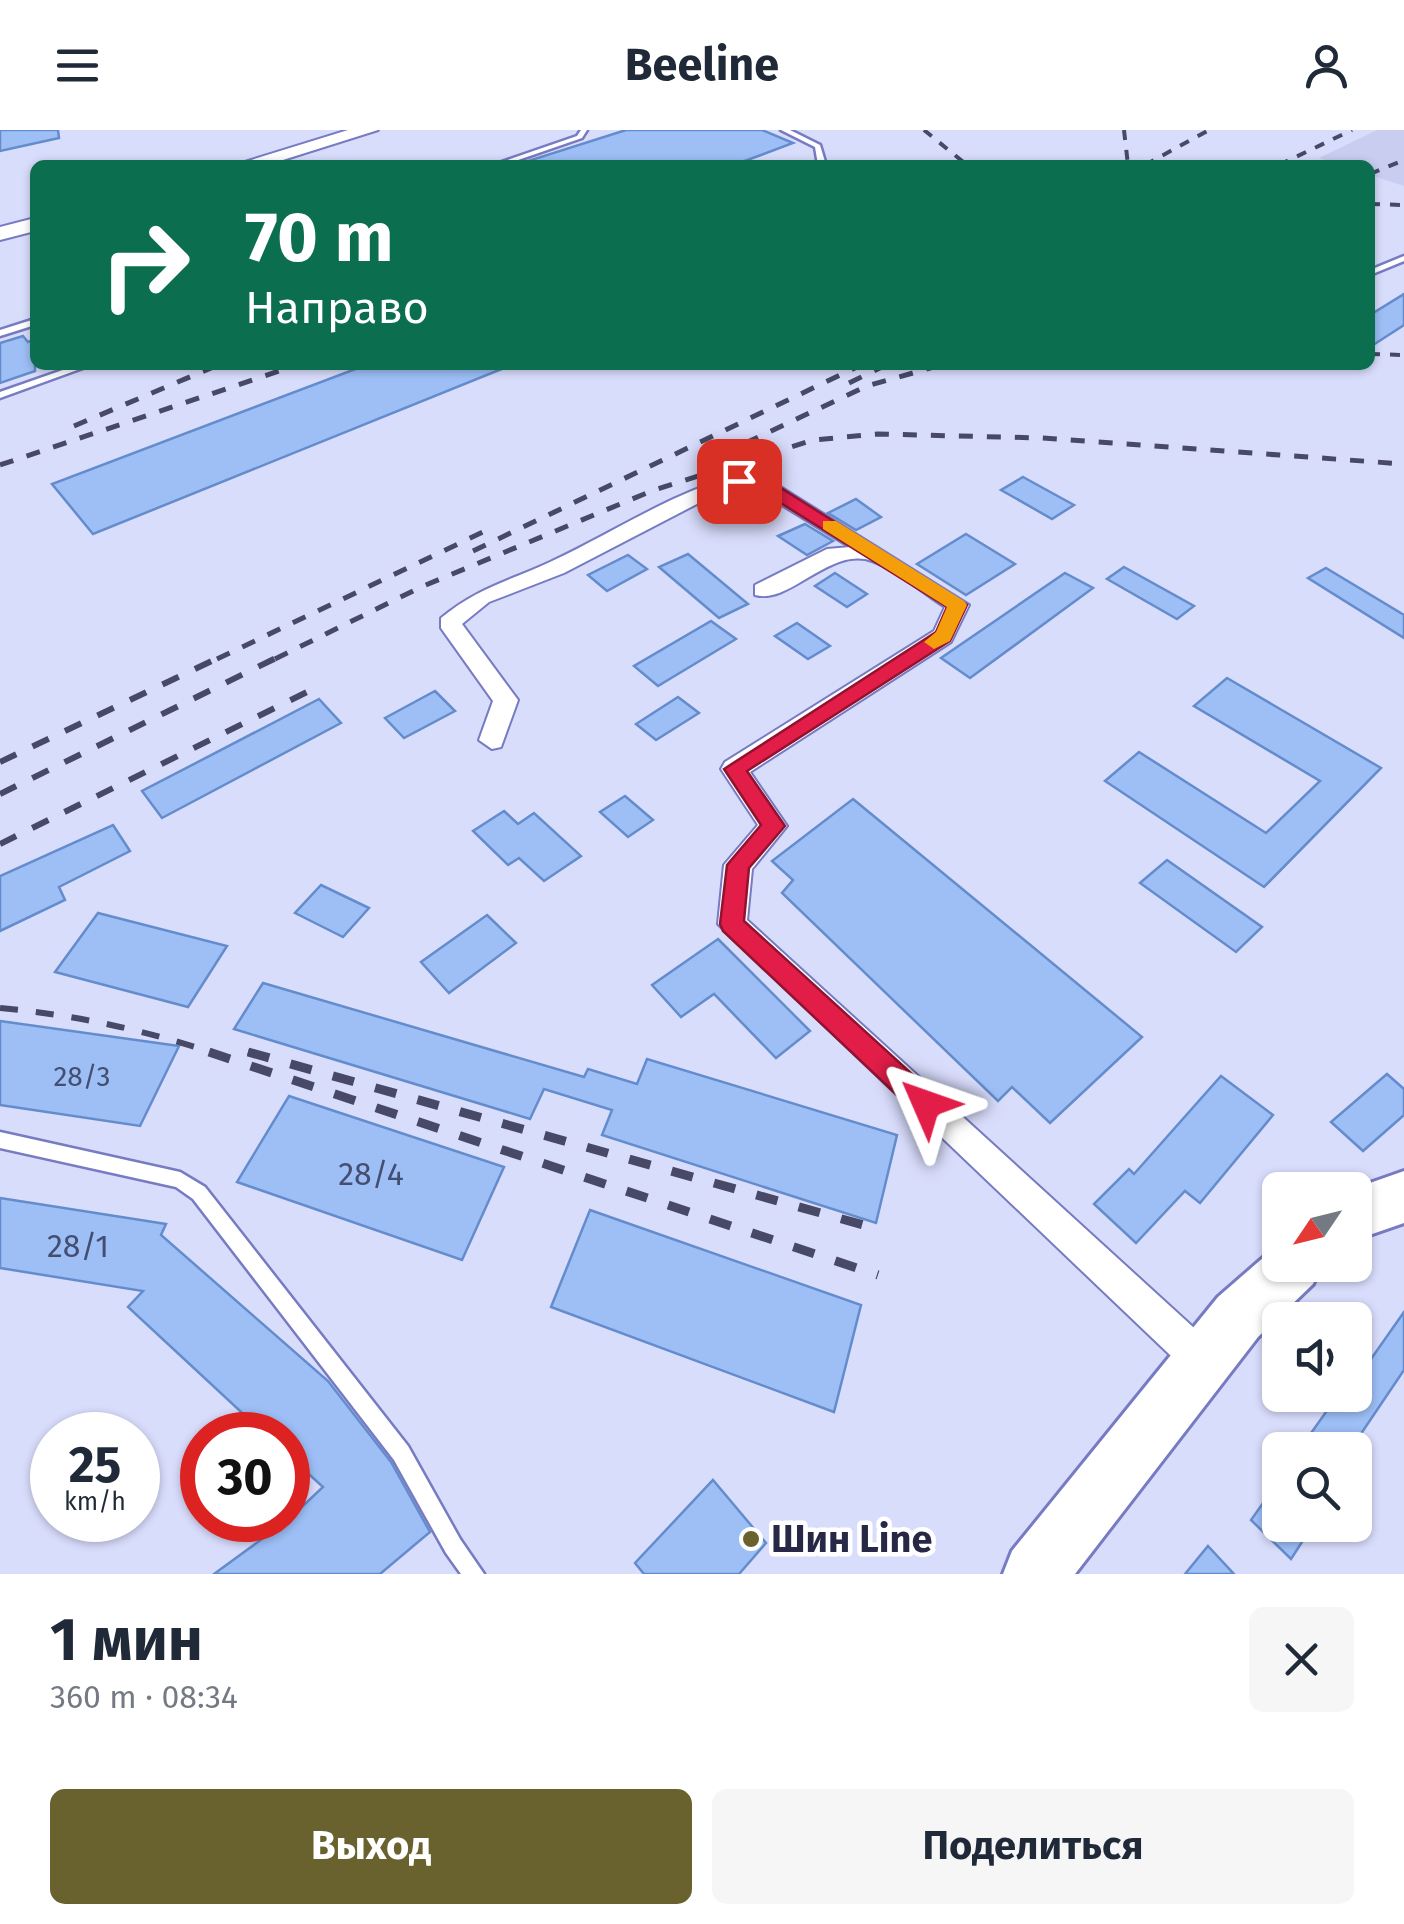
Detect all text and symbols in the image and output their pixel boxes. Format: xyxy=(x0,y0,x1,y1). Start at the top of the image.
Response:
icon: menu xyxy=(50,38,105,93)
text: Beeline xyxy=(625,38,779,92)
icon: person xyxy=(1299,38,1354,93)
text: 70 m xyxy=(245,196,394,280)
icon: right xyxy=(80,200,210,330)
text: Направо xyxy=(245,281,429,335)
pin xyxy=(697,439,782,524)
icon: arrive xyxy=(712,454,767,509)
position arrow xyxy=(874,1052,978,1156)
house number: 28/3 xyxy=(54,1060,110,1093)
house number: 28/4 xyxy=(338,1155,404,1193)
north arrow xyxy=(1262,1172,1372,1282)
map controls xyxy=(1262,1172,1372,1542)
house number: 28/1 xyxy=(47,1227,109,1265)
button: sound xyxy=(1262,1302,1372,1412)
speed limit sign: 30 xyxy=(180,1412,310,1542)
button: search xyxy=(1262,1432,1372,1542)
text: 25 xyxy=(69,1435,121,1495)
text: km/h xyxy=(64,1487,126,1517)
place label: Шин Line xyxy=(771,1516,932,1562)
marker: Шин Line xyxy=(740,1528,762,1550)
text: 1 мин xyxy=(50,1604,203,1676)
button: close xyxy=(1249,1607,1354,1712)
text: 360 m · 08:34 xyxy=(50,1678,238,1716)
button: Выход xyxy=(50,1789,692,1904)
button: Поделиться xyxy=(712,1789,1354,1904)

